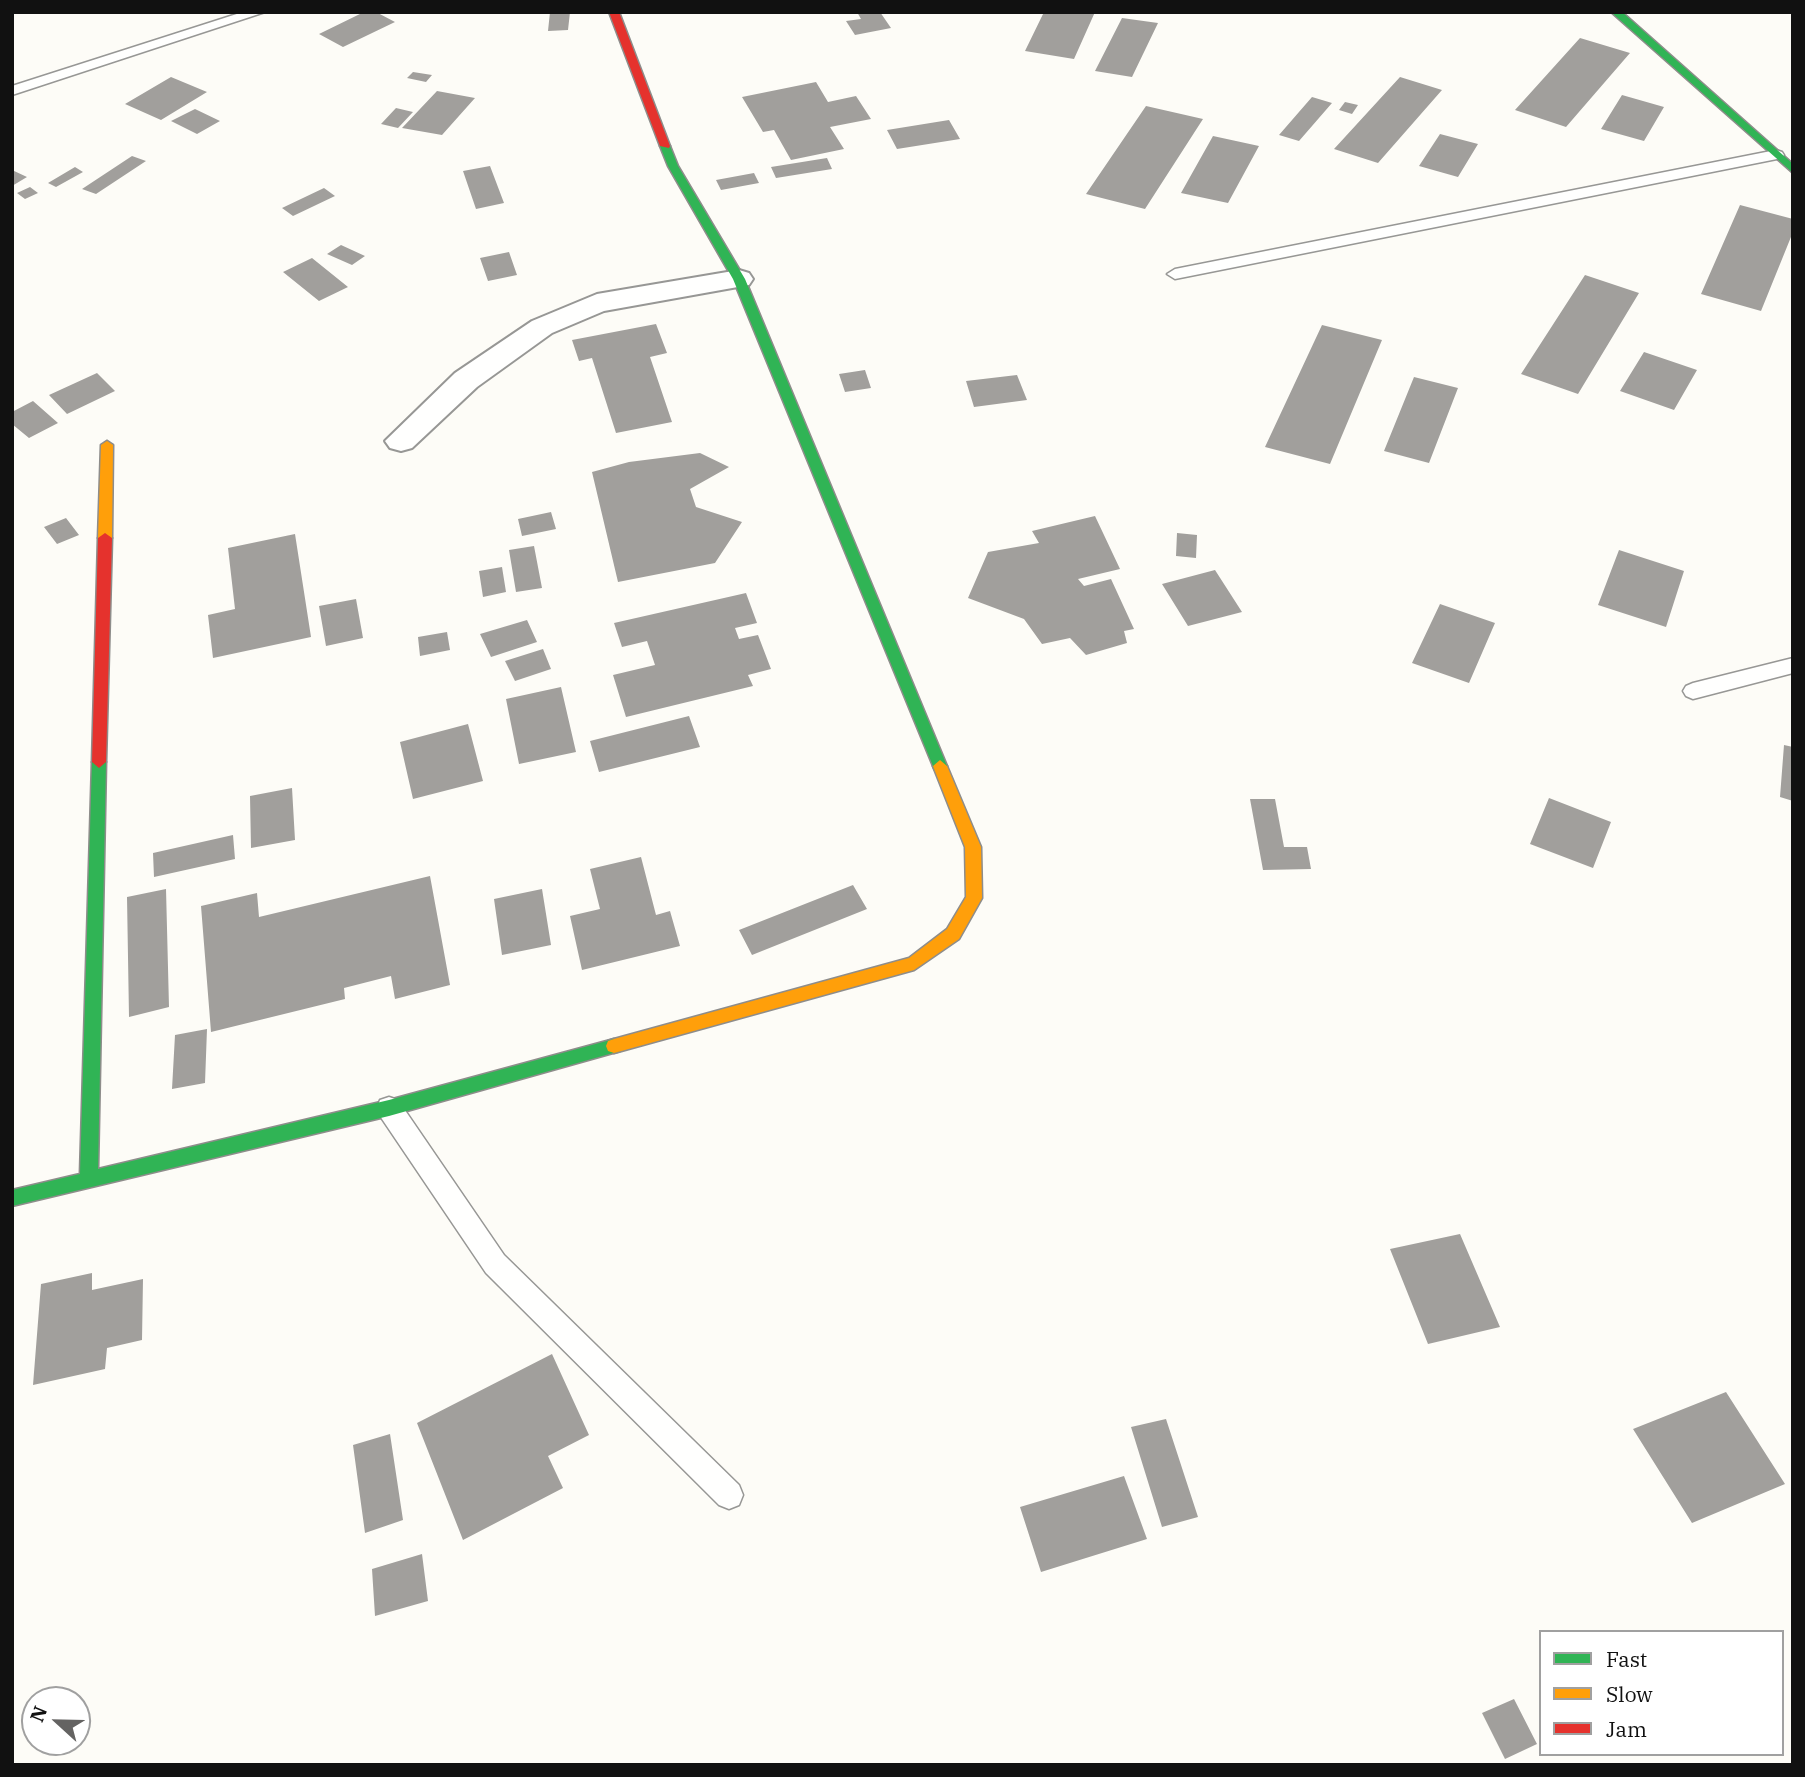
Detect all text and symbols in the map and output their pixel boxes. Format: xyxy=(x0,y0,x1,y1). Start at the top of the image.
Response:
legend xyxy=(1539,1630,1784,1756)
text: Fast xyxy=(1606,1645,1647,1673)
text: Slow xyxy=(1606,1680,1653,1708)
north arrow xyxy=(21,1686,91,1756)
text: N xyxy=(24,1702,52,1725)
text: Jam xyxy=(1606,1715,1647,1743)

